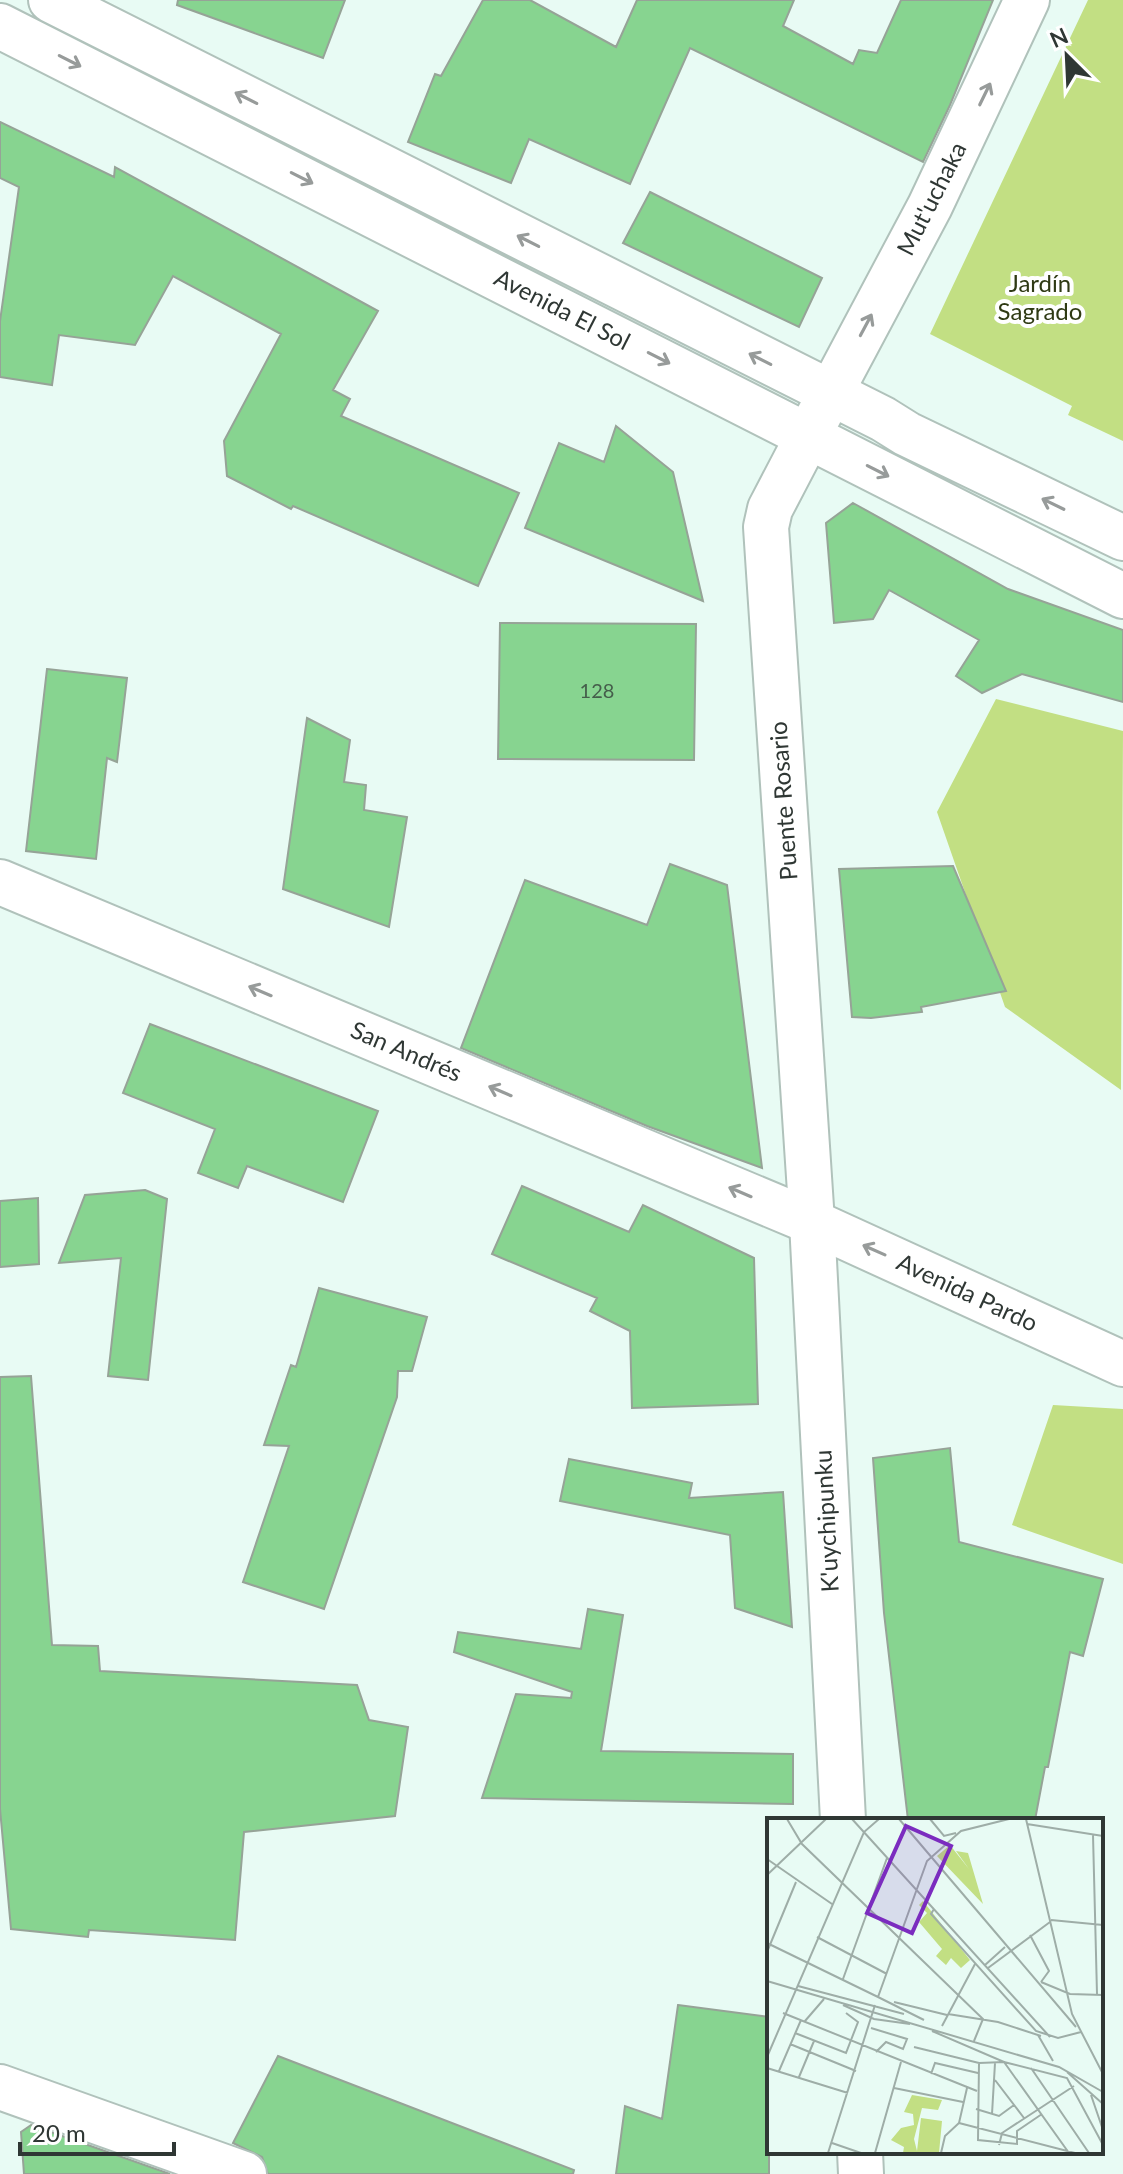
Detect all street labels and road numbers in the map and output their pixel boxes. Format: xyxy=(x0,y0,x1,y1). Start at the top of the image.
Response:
street label: Mut'uchaka xyxy=(890,137,972,260)
street label: Avenida El Sol xyxy=(490,262,635,355)
street label: Puente Rosario xyxy=(762,721,803,882)
street label: San Andrés xyxy=(347,1014,466,1087)
street label: Avenida Pardo xyxy=(893,1246,1043,1337)
street label: K'uychipunku xyxy=(807,1449,844,1593)

